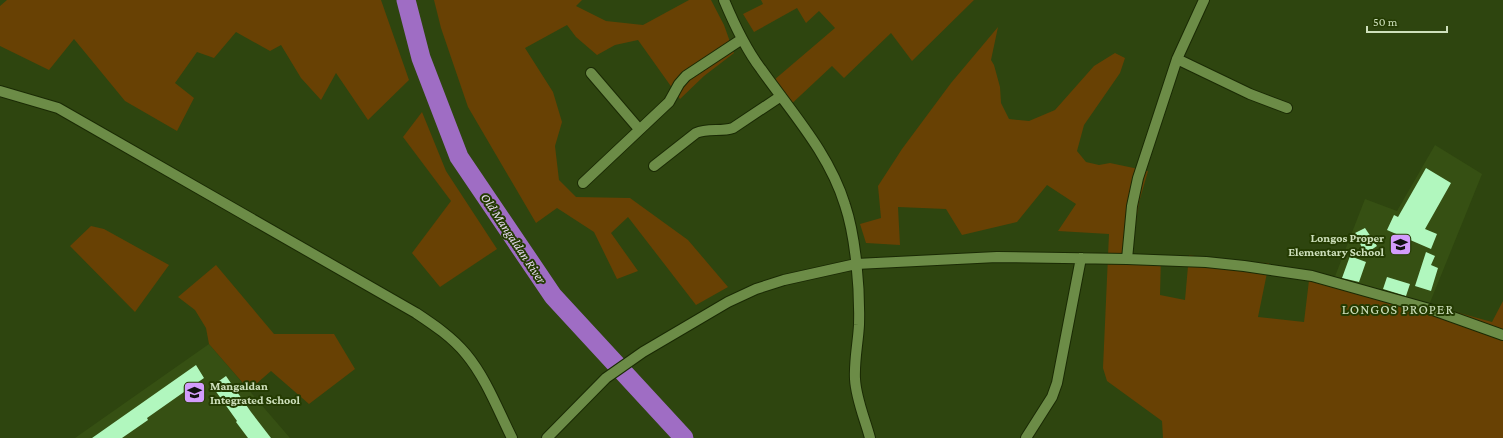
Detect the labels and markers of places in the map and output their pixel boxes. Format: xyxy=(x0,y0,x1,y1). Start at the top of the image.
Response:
place label: Longos Proper Elementary School xyxy=(1288,231,1385,259)
school or university icon: Longos Proper Elementary School xyxy=(1387,232,1413,258)
place label: Mangaldan Integrated School xyxy=(210,379,301,407)
school or university icon: Mangaldan Integrated School xyxy=(182,380,208,406)

